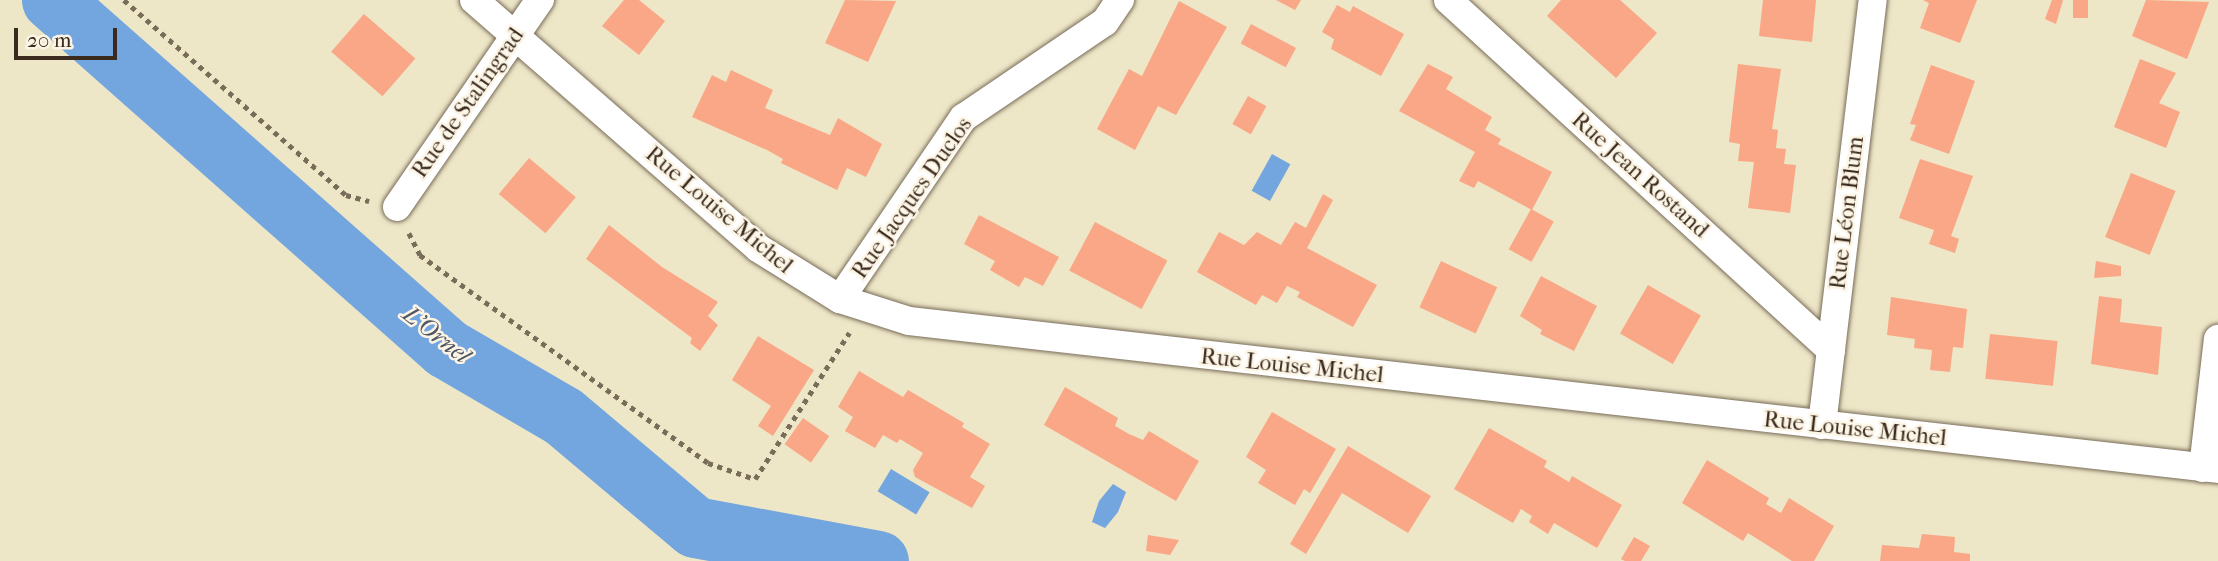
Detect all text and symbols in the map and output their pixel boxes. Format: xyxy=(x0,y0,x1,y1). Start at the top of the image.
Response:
scale bar xyxy=(18,14,121,58)
street label: Rue de Stalingrad xyxy=(406,23,530,183)
text: 20 m xyxy=(27,28,71,52)
street label: Rue Jean Rostand xyxy=(1566,106,1714,244)
street label: Rue Jacques Duclos xyxy=(846,112,978,284)
street label: Rue Léon Blum xyxy=(1824,135,1870,291)
street label: Rue Louise Michel xyxy=(640,140,798,280)
water label: L'Ornel xyxy=(397,300,475,370)
street label: Rue Louise Michel xyxy=(1199,343,1385,389)
street label: Rue Louise Michel xyxy=(1762,406,1948,452)

